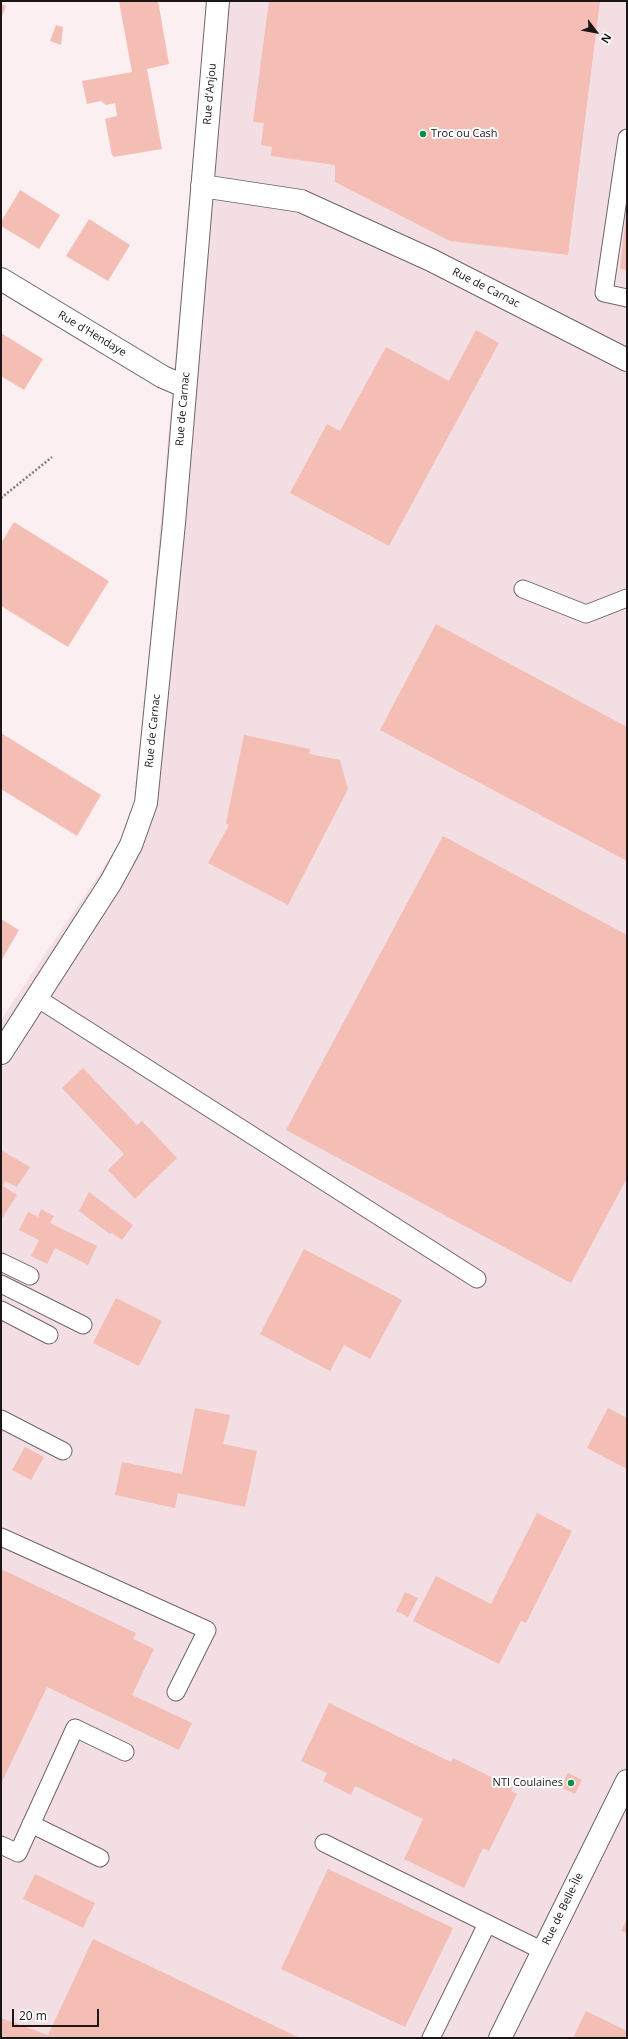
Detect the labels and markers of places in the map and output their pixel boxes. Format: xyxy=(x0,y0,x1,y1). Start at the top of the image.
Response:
place label: Troc ou Cash xyxy=(431,127,498,141)
marker: Troc ou Cash xyxy=(418,129,428,139)
place label: NTI Coulaines xyxy=(493,1776,563,1790)
marker: NTI Coulaines xyxy=(566,1778,576,1788)

